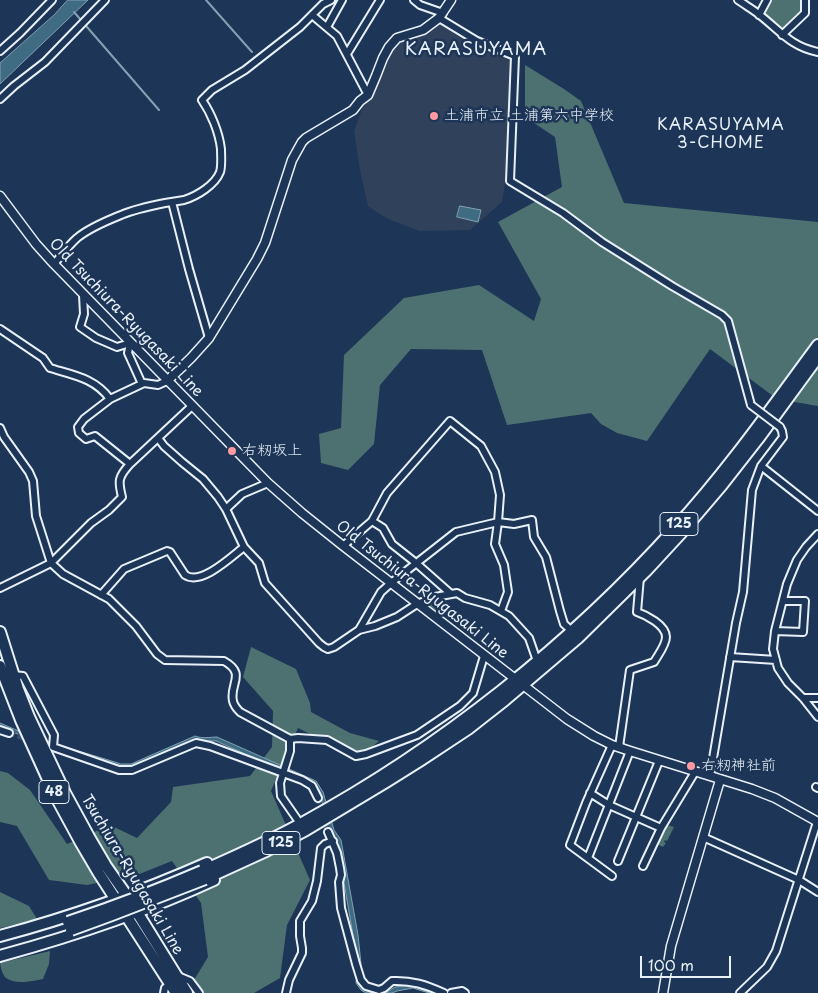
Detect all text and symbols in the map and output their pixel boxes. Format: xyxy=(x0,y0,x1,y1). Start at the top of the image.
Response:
district label: KARASUYAMA xyxy=(405,39,547,61)
place label: 土浦市立 土浦第六中学校 xyxy=(444,107,614,125)
marker: 土浦市立 土浦第六中学校 xyxy=(428,110,440,122)
district label: KARASUYAMA 3-CHOME xyxy=(657,116,785,154)
street label: Old Tsuchiura-Ryugasaki Line xyxy=(45,235,207,401)
place label: 右籾坂上 xyxy=(242,442,302,460)
marker: 右籾坂上 xyxy=(226,445,238,457)
road number: 125 xyxy=(660,512,698,536)
street label: Old Tsuchiura-Ryugasaki Line xyxy=(332,517,512,663)
place label: 右籾神社前 xyxy=(701,757,776,775)
marker: 右籾神社前 xyxy=(685,760,697,772)
road number: 48 xyxy=(39,780,69,804)
street label: Tsuchiura-Ryugasaki Line xyxy=(77,792,187,958)
road number: 125 xyxy=(262,831,300,854)
scale bar xyxy=(643,946,734,978)
text: 100 m xyxy=(648,953,694,976)

